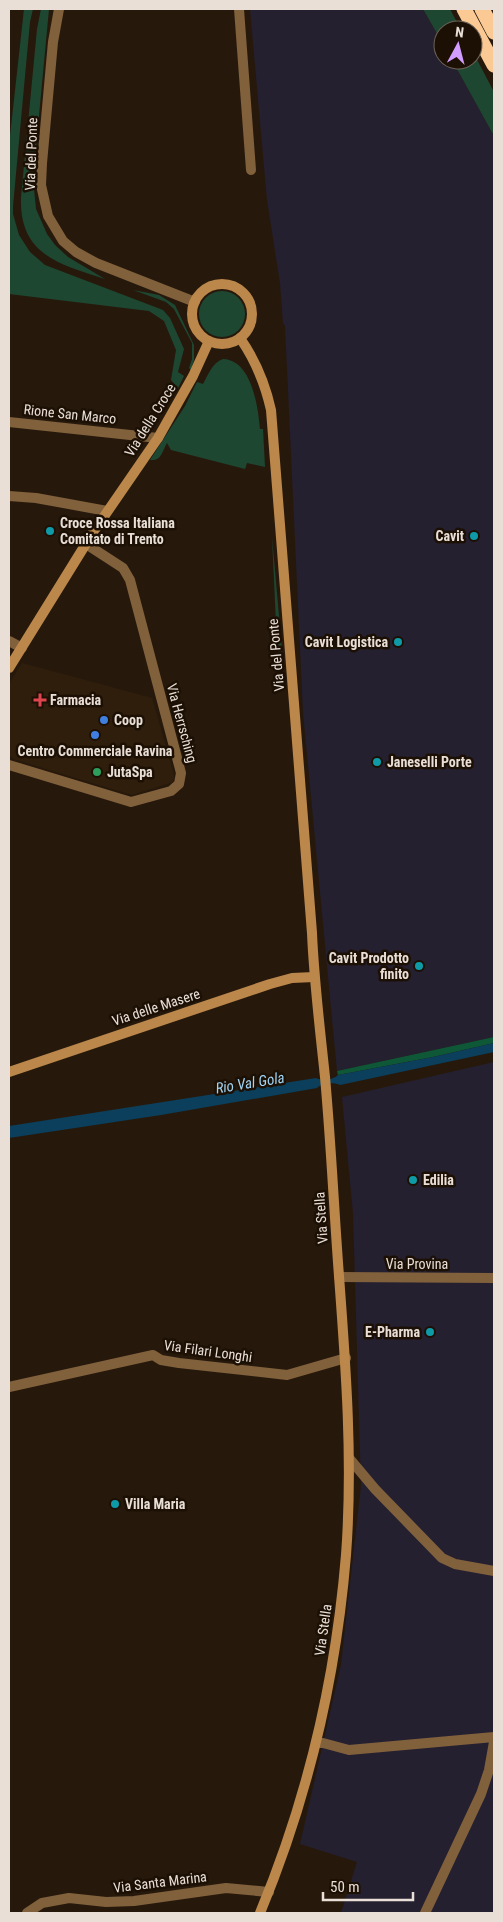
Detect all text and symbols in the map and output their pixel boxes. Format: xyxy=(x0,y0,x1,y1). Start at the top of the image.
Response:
north arrow xyxy=(433,20,483,70)
text: N xyxy=(454,24,465,41)
street label: Via del Ponte xyxy=(22,117,40,191)
street label: Via della Croce xyxy=(121,380,179,459)
street label: Rione San Marco xyxy=(23,401,117,427)
place label: Croce Rossa Italiana Comitato di Trento xyxy=(60,515,175,547)
marker: Croce Rossa Italiana Comitato di Trento xyxy=(44,525,56,537)
place label: Cavit xyxy=(435,528,464,544)
marker: Cavit xyxy=(468,530,480,542)
street label: Via del Ponte xyxy=(265,617,287,692)
place label: Cavit Logistica xyxy=(305,634,388,650)
marker: Cavit Logistica xyxy=(392,636,404,648)
street label: Via Herrsching xyxy=(164,682,200,764)
place label: Farmacia xyxy=(50,692,102,708)
marker: Farmacia xyxy=(34,694,46,706)
place label: Coop xyxy=(114,712,143,728)
marker: Coop xyxy=(98,714,110,726)
marker: Centro Commerciale Ravina xyxy=(89,729,101,741)
place label: Centro Commerciale Ravina xyxy=(18,743,173,759)
place label: Janeselli Porte xyxy=(387,754,472,770)
marker: Janeselli Porte xyxy=(371,756,383,768)
place label: JutaSpa xyxy=(107,764,153,780)
marker: JutaSpa xyxy=(91,766,103,778)
place label: Cavit Prodotto finito xyxy=(329,950,409,982)
marker: Cavit Prodotto finito xyxy=(413,960,425,972)
street label: Via delle Masere xyxy=(110,985,202,1029)
water label: Rio Val Gola xyxy=(214,1069,286,1097)
place label: Edilia xyxy=(423,1172,454,1188)
marker: Edilia xyxy=(407,1174,419,1186)
street label: Via Stella xyxy=(311,1191,331,1245)
street label: Via Provina xyxy=(386,1256,448,1272)
place label: E-Pharma xyxy=(365,1324,420,1340)
marker: E-Pharma xyxy=(424,1326,436,1338)
street label: Via Filari Longhi xyxy=(163,1337,253,1365)
place label: Villa Maria xyxy=(125,1496,186,1512)
marker: Villa Maria xyxy=(109,1498,121,1510)
street label: Via Stella xyxy=(311,1603,335,1657)
street label: Via Santa Marina xyxy=(112,1868,208,1896)
scale bar xyxy=(323,1870,413,1902)
text: 50 m xyxy=(330,1878,360,1896)

